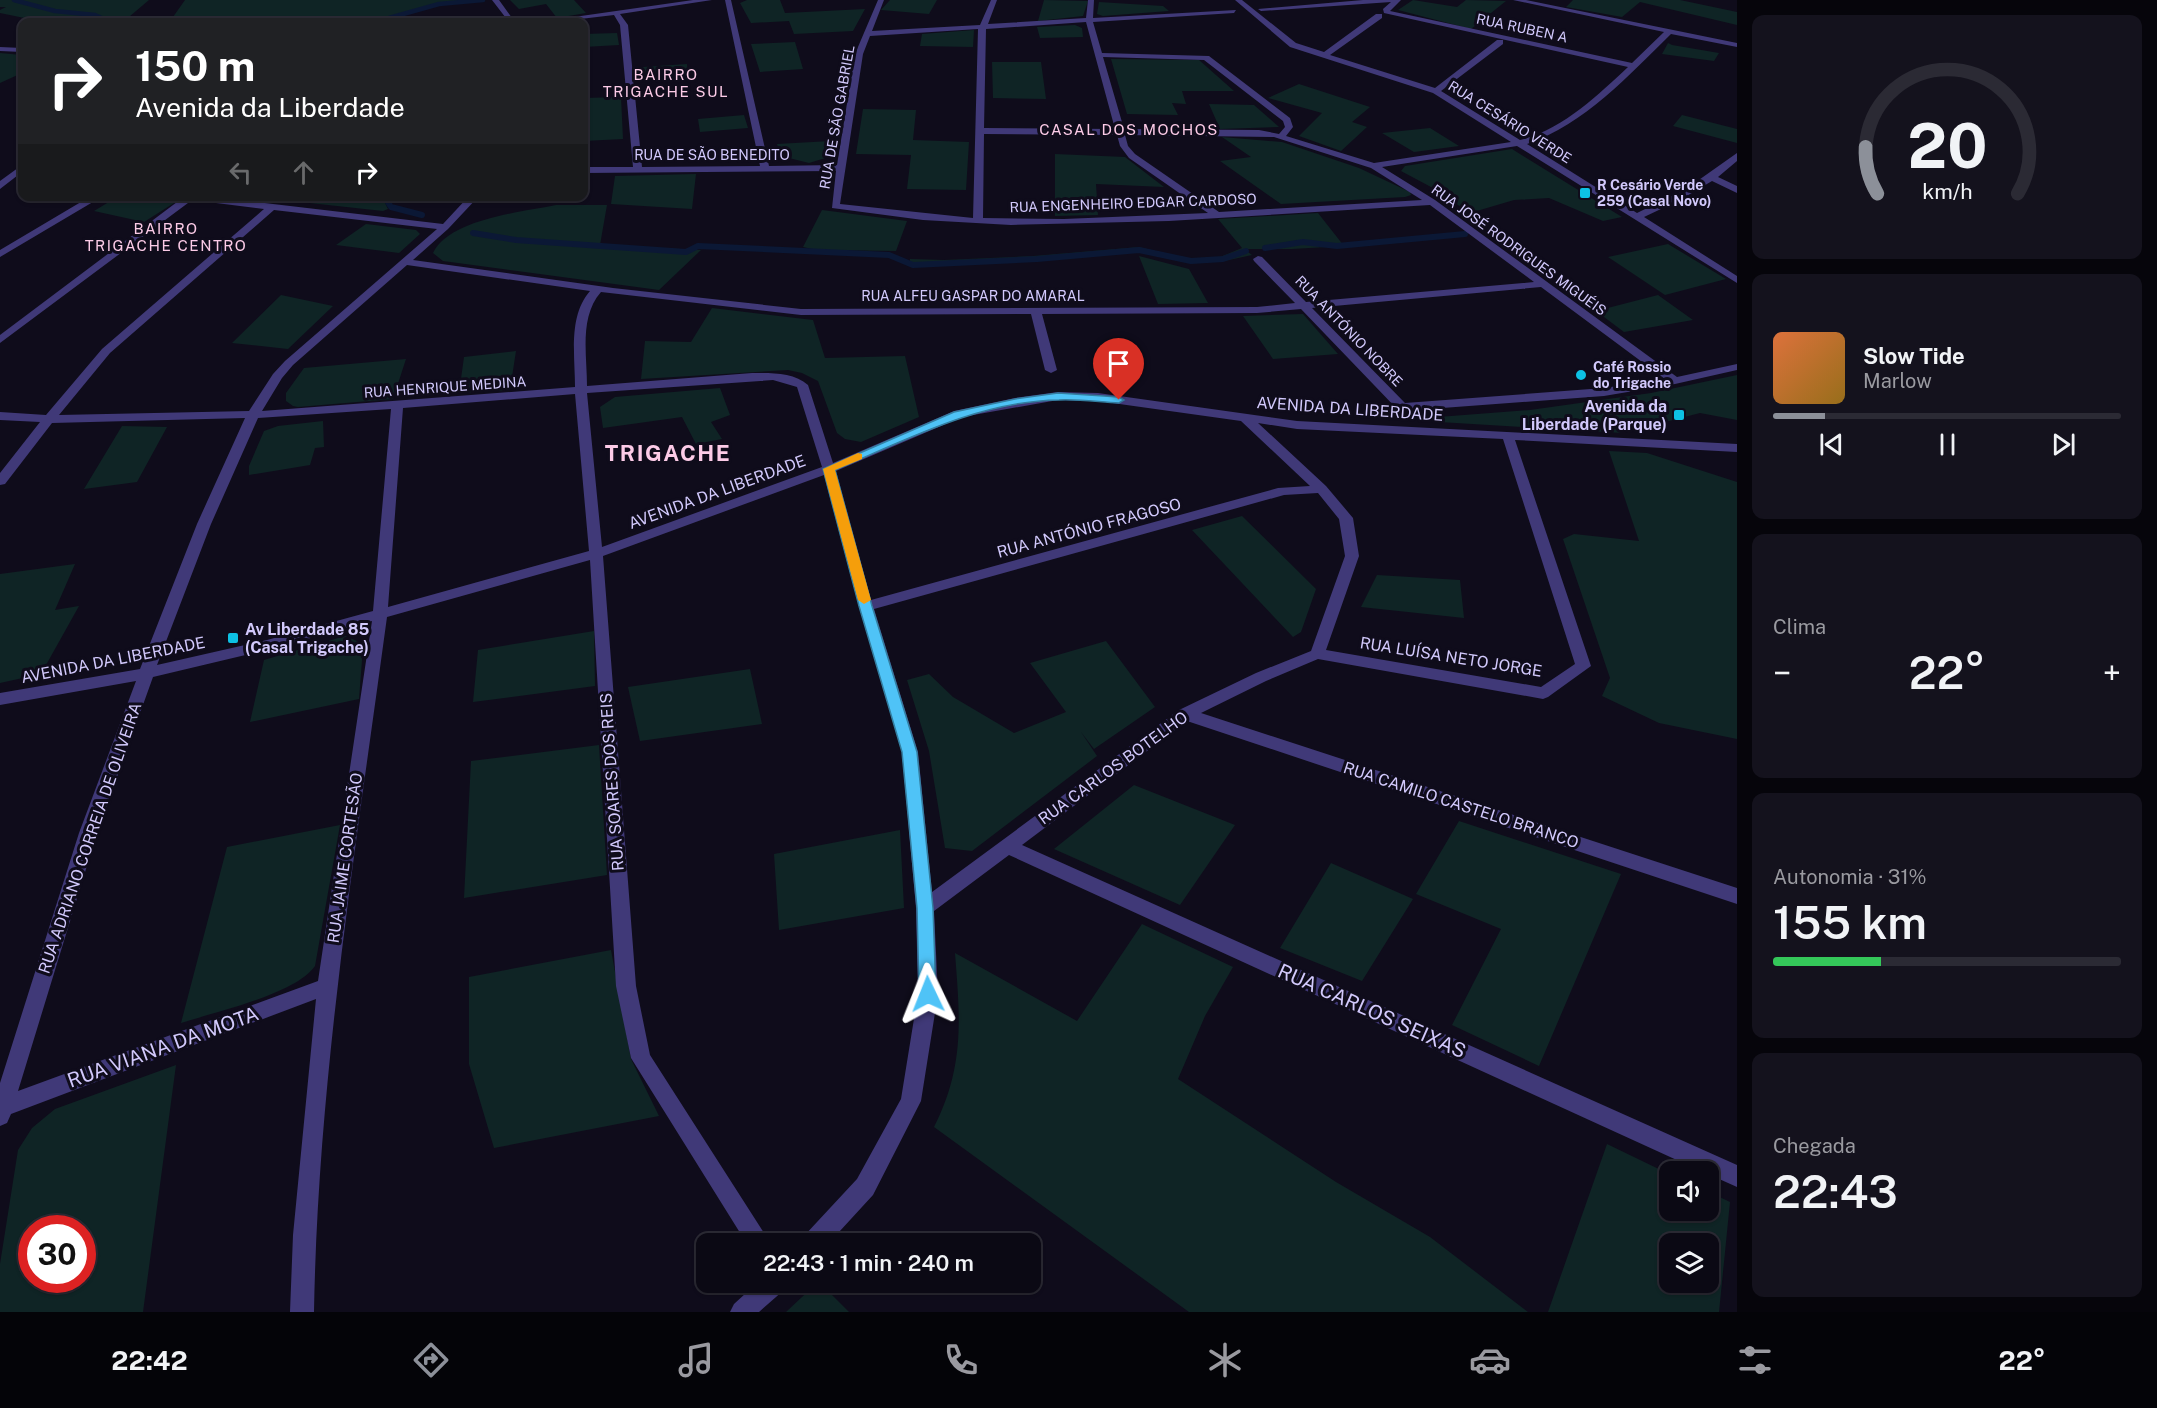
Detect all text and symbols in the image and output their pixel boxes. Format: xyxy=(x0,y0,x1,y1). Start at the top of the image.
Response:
street label: RUA RUBEN A xyxy=(1475,11,1569,46)
text: 150 m xyxy=(135,41,255,90)
icon: right xyxy=(36,42,114,120)
street label: RUA DE SÃO GABRIEL xyxy=(815,44,858,190)
district label: BAIRRO TRIGACHE SUL xyxy=(603,66,729,100)
street label: RUA CESÁRIO VERDE xyxy=(1445,77,1575,166)
text: Avenida da Liberdade xyxy=(135,91,405,123)
text: 20 xyxy=(1907,109,1987,182)
district label: CASAL DOS MOCHOS xyxy=(1039,121,1219,138)
street label: RUA DE SÃO BENEDITO xyxy=(634,146,790,163)
icon: left xyxy=(224,156,257,189)
icon: ahead xyxy=(287,156,320,189)
icon: right xyxy=(350,156,383,189)
place label: R Cesário Verde 259 (Casal Novo) xyxy=(1597,177,1712,209)
street label: RUA JOSÉ RODRIGUES MIGUÉIS xyxy=(1429,180,1610,319)
text: km/h xyxy=(1922,180,1972,205)
marker: R Cesário Verde 259 (Casal Novo) xyxy=(1578,186,1592,200)
street label: RUA ENGENHEIRO EDGAR CARDOSO xyxy=(1009,191,1257,215)
district label: BAIRRO TRIGACHE CENTRO xyxy=(85,220,247,254)
street label: RUA ANTÓNIO NOBRE xyxy=(1292,271,1407,390)
street label: RUA ALFEU GASPAR DO AMARAL xyxy=(861,288,1085,304)
pin xyxy=(1093,338,1144,400)
text: Slow Tide xyxy=(1863,343,1965,369)
icon: arrive xyxy=(1102,347,1135,380)
place label: Café Rossio do Trigache xyxy=(1593,359,1671,391)
marker: Café Rossio do Trigache xyxy=(1574,368,1588,382)
text: Marlow xyxy=(1863,369,1932,393)
street label: RUA HENRIQUE MEDINA xyxy=(363,373,527,401)
street label: AVENIDA DA LIBERDADE xyxy=(1256,393,1444,425)
place label: Avenida da Liberdade (Parque) xyxy=(1522,397,1667,434)
marker: Avenida da Liberdade (Parque) xyxy=(1672,408,1686,422)
icon: previous xyxy=(1815,428,1848,461)
icon: pause xyxy=(1931,428,1964,461)
icon: next xyxy=(2047,428,2080,461)
district label: TRIGACHE xyxy=(605,440,731,466)
street label: AVENIDA DA LIBERDADE xyxy=(626,451,808,533)
street label: RUA ANTÓNIO FRAGOSO xyxy=(994,493,1183,562)
text: Clima xyxy=(1773,615,1826,639)
place label: Av Liberdade 85 (Casal Trigache) xyxy=(245,620,369,657)
marker: Av Liberdade 85 (Casal Trigache) xyxy=(226,631,240,645)
street label: RUA LUÍSA NETO JORGE xyxy=(1358,632,1544,681)
street label: AVENIDA DA LIBERDADE xyxy=(19,633,207,687)
text: 22° xyxy=(1909,646,1985,699)
text: − xyxy=(1773,654,1791,692)
text: + xyxy=(2103,654,2121,692)
street label: RUA SOARES DOS REIS xyxy=(596,692,628,872)
street label: RUA ADRIANO CORREIA DE OLIVEIRA xyxy=(35,700,145,976)
street label: RUA CARLOS BOTELHO xyxy=(1035,707,1191,829)
street label: RUA CAMILO CASTELO BRANCO xyxy=(1341,758,1581,852)
street label: RUA JAIME CORTESÃO xyxy=(323,771,366,944)
text: Autonomia · 31% xyxy=(1773,865,1927,889)
text: 155 km xyxy=(1773,896,1927,949)
street label: RUA CARLOS SEIXAS xyxy=(1274,959,1470,1063)
position arrow xyxy=(896,962,960,1026)
street label: RUA VIANA DA MOTA xyxy=(64,1001,262,1093)
text: Chegada xyxy=(1773,1134,1856,1158)
map controls xyxy=(1659,1161,1719,1293)
button: sound xyxy=(1659,1161,1719,1221)
text: 22:43 xyxy=(1773,1165,1898,1218)
speed limit sign: 30 xyxy=(18,1215,96,1293)
button: layers xyxy=(1659,1233,1719,1293)
text: 22:43 · 1 min · 240 m xyxy=(763,1250,974,1276)
icon: directions xyxy=(410,1339,452,1381)
icon: music xyxy=(675,1339,717,1381)
icon: phone xyxy=(940,1339,982,1381)
icon: climate xyxy=(1204,1339,1246,1381)
icon: car xyxy=(1469,1339,1511,1381)
icon: filters xyxy=(1734,1339,1776,1381)
text: 22:42 xyxy=(111,1344,188,1376)
text: 22° xyxy=(1999,1344,2046,1376)

